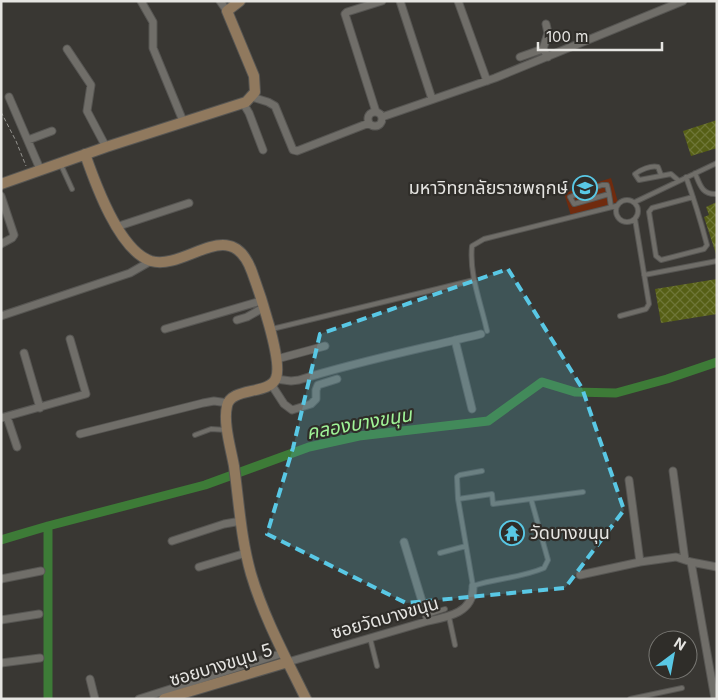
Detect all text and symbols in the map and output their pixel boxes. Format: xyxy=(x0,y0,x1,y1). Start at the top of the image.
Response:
scale bar xyxy=(538,20,662,52)
text: 100 m xyxy=(546,27,588,46)
school or university icon: มหาวิทยาลัยราชพฤกษ์ xyxy=(572,175,598,201)
place label: มหาวิทยาลัยราชพฤกษ์ xyxy=(409,177,568,198)
water label: คลองบางขนุน xyxy=(305,403,415,444)
temple icon: วัดบางขนุน xyxy=(499,520,525,546)
place label: วัดบางขนุน xyxy=(530,522,610,544)
street label: ซอยวัดบางขนุน xyxy=(329,592,441,644)
north arrow xyxy=(648,630,698,680)
text: N xyxy=(671,634,689,654)
street label: ซอยบางขนุน 5 xyxy=(167,639,275,691)

